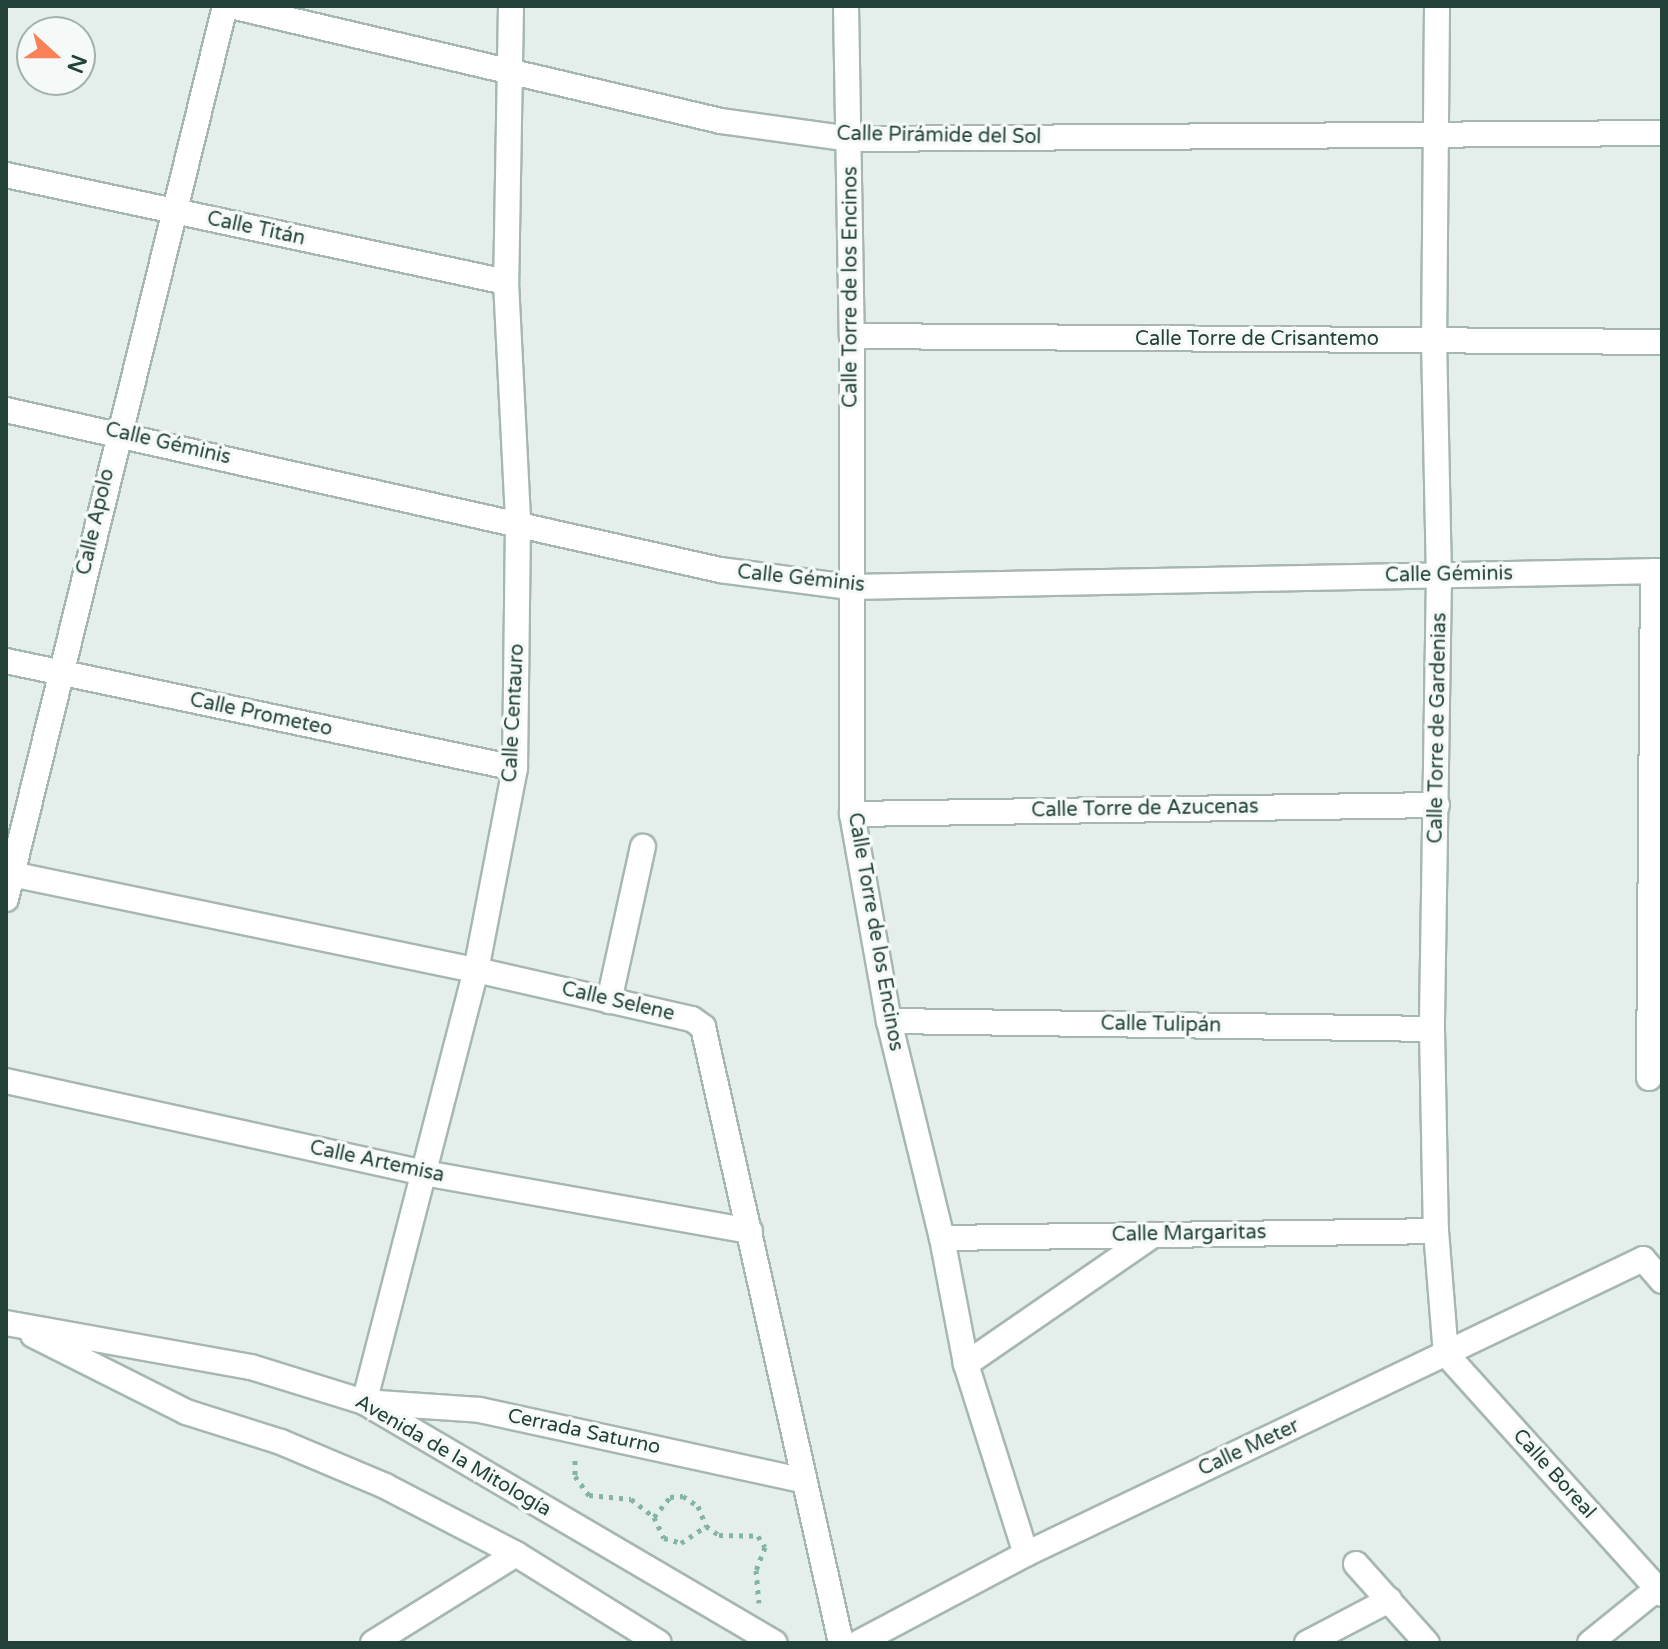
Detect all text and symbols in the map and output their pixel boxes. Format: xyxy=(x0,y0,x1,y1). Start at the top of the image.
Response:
north arrow xyxy=(16,16,96,96)
text: N xyxy=(61,51,92,77)
street label: Calle Pirámide del Sol xyxy=(836,122,1042,150)
street label: Calle Torre de los Encinos xyxy=(839,166,863,408)
street label: Calle Titán xyxy=(205,207,307,251)
street label: Calle Torre de Crisantemo xyxy=(1135,327,1379,351)
street label: Calle Géminis xyxy=(103,418,233,470)
street label: Calle Apolo xyxy=(72,467,120,577)
street label: Calle Géminis xyxy=(736,560,866,598)
street label: Calle Géminis xyxy=(1385,562,1513,588)
street label: Calle Torre de Gardenias xyxy=(1424,612,1452,844)
street label: Calle Centauro xyxy=(498,643,530,783)
street label: Calle Prometeo xyxy=(188,688,334,742)
street label: Calle Torre de Azucenas xyxy=(1031,795,1259,823)
street label: Calle Torre de los Encinos xyxy=(842,811,908,1053)
street label: Calle Selene xyxy=(559,977,677,1027)
street label: Calle Tulipán xyxy=(1100,1012,1222,1038)
street label: Calle Artemisa xyxy=(307,1136,447,1188)
street label: Calle Margaritas xyxy=(1112,1221,1266,1247)
street label: Avenida de la Mitología xyxy=(351,1390,555,1522)
street label: Cerrada Saturno xyxy=(505,1404,663,1460)
street label: Calle Meter xyxy=(1195,1414,1303,1482)
street label: Calle Boreal xyxy=(1507,1424,1601,1524)

